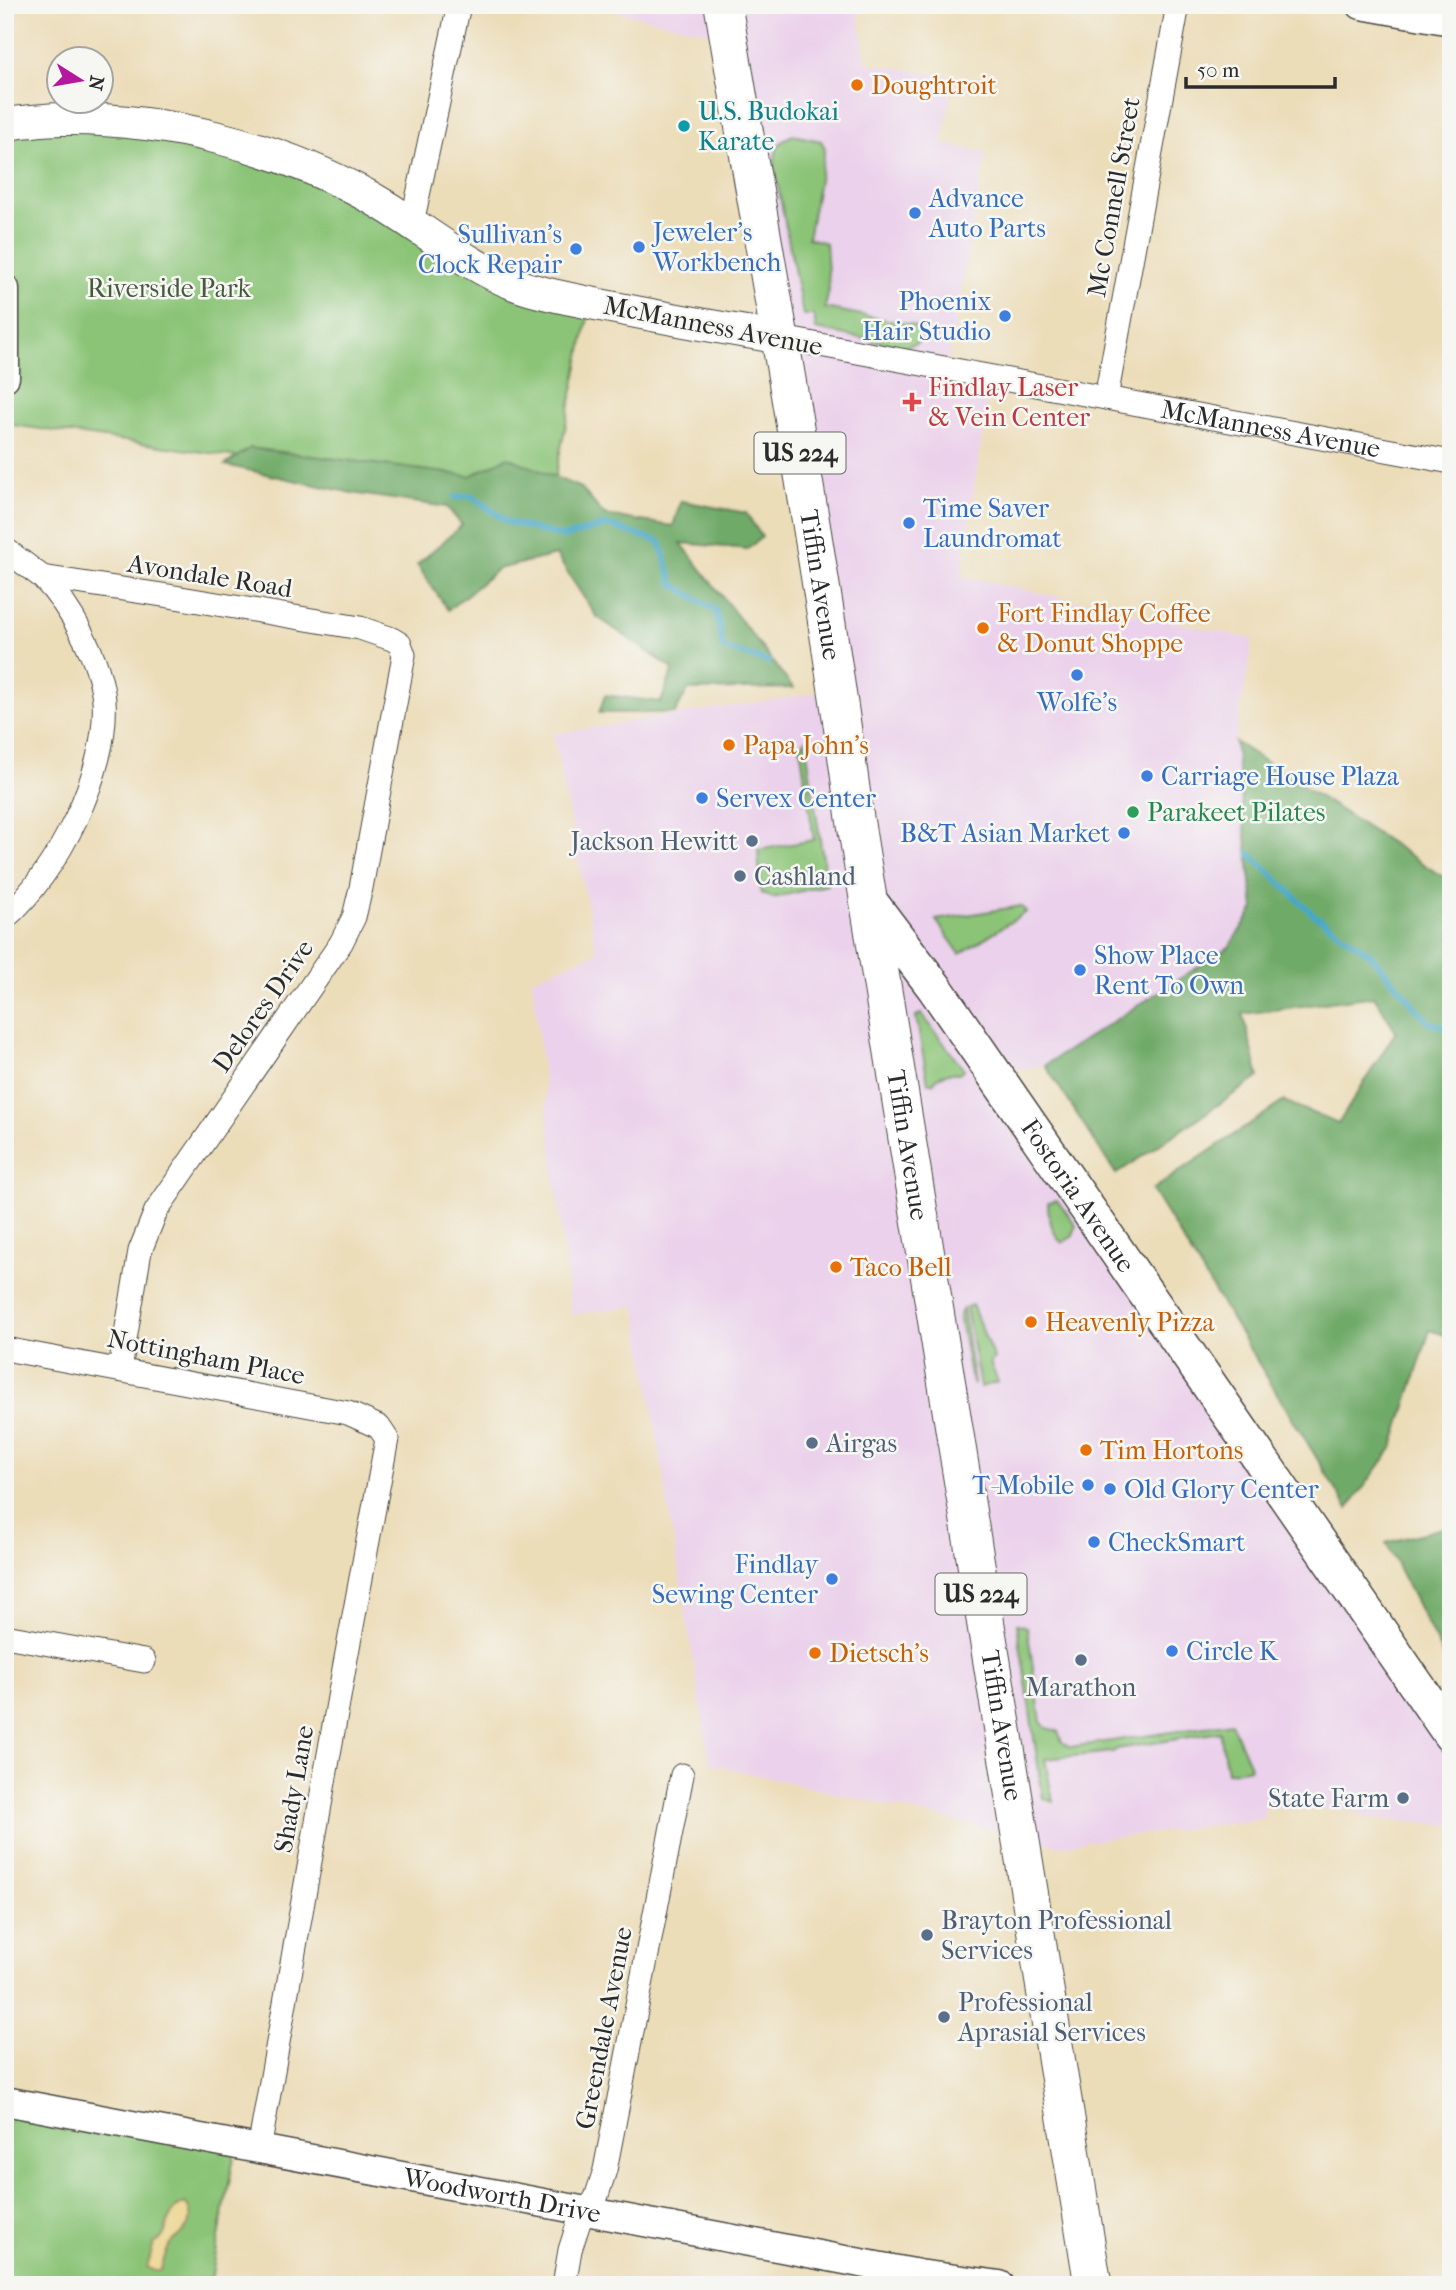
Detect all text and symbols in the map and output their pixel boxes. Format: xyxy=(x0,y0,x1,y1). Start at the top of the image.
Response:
north arrow xyxy=(46,46,116,116)
scale bar xyxy=(1186,46,1335,90)
text: 50 m xyxy=(1197,58,1240,82)
place label: Doughtroit xyxy=(871,70,997,101)
text: N xyxy=(83,74,108,93)
marker: Doughtroit xyxy=(849,77,865,93)
street label: Mc Connell Street xyxy=(1081,94,1147,299)
place label: U.S. Budokai Karate xyxy=(698,96,839,157)
marker: U.S. Budokai Karate xyxy=(676,118,692,134)
place label: Advance Auto Parts xyxy=(928,183,1046,244)
marker: Advance Auto Parts xyxy=(907,205,923,221)
place label: Jeweler's Workbench xyxy=(651,217,782,278)
place label: Sullivan's Clock Repair xyxy=(418,219,562,280)
marker: Jeweler's Workbench xyxy=(631,239,647,255)
marker: Sullivan's Clock Repair xyxy=(568,241,584,257)
park label: Riverside Park xyxy=(87,273,252,304)
place label: Phoenix Hair Studio xyxy=(862,286,991,347)
street label: McManness Avenue xyxy=(601,290,825,362)
marker: Phoenix Hair Studio xyxy=(997,308,1013,324)
place label: Findlay Laser & Vein Center xyxy=(928,372,1090,433)
marker: Findlay Laser & Vein Center xyxy=(902,392,922,412)
street label: McManness Avenue xyxy=(1158,393,1383,464)
road number: US 224 xyxy=(754,432,846,474)
place label: Time Saver Laundromat xyxy=(923,493,1062,554)
street label: Tiffin Avenue xyxy=(793,507,848,662)
marker: Time Saver Laundromat xyxy=(901,515,917,531)
street label: Avondale Road xyxy=(124,548,295,604)
place label: Fort Findlay Coffee & Donut Shoppe xyxy=(997,598,1211,659)
marker: Fort Findlay Coffee & Donut Shoppe xyxy=(975,620,991,636)
marker: Wolfe's xyxy=(1069,667,1085,683)
place label: Wolfe's xyxy=(1036,687,1117,718)
place label: Papa John's xyxy=(743,730,869,761)
marker: Papa John's xyxy=(721,737,737,753)
place label: Carriage House Plaza xyxy=(1161,761,1400,792)
marker: Carriage House Plaza xyxy=(1139,768,1155,784)
place label: Servex Center xyxy=(716,783,876,814)
marker: Servex Center xyxy=(694,790,710,806)
place label: Parakeet Pilates xyxy=(1147,797,1325,828)
marker: Parakeet Pilates xyxy=(1125,804,1141,820)
place label: B&T Asian Market xyxy=(900,818,1111,849)
marker: B&T Asian Market xyxy=(1116,825,1132,841)
place label: Jackson Hewitt xyxy=(568,826,739,857)
marker: Jackson Hewitt xyxy=(744,833,760,849)
place label: Cashland xyxy=(754,861,857,892)
marker: Cashland xyxy=(732,868,748,884)
street label: Delores Drive xyxy=(206,934,320,1078)
place label: Show Place Rent To Own xyxy=(1094,940,1244,1001)
marker: Show Place Rent To Own xyxy=(1072,962,1088,978)
street label: Tiffin Avenue xyxy=(881,1067,936,1223)
street label: Fostoria Avenue xyxy=(1015,1113,1142,1278)
place label: Taco Bell xyxy=(850,1252,952,1283)
marker: Taco Bell xyxy=(828,1259,844,1275)
place label: Heavenly Pizza xyxy=(1045,1307,1216,1338)
marker: Heavenly Pizza xyxy=(1023,1314,1039,1330)
street label: Nottingham Place xyxy=(105,1323,308,1391)
place label: Airgas xyxy=(825,1428,897,1459)
marker: Airgas xyxy=(804,1435,820,1451)
place label: Tim Hortons xyxy=(1100,1435,1243,1466)
marker: Tim Hortons xyxy=(1078,1442,1094,1458)
place label: T-Mobile xyxy=(972,1470,1074,1501)
place label: Old Glory Center xyxy=(1124,1474,1319,1505)
marker: T-Mobile xyxy=(1080,1477,1096,1493)
marker: Old Glory Center xyxy=(1102,1481,1118,1497)
place label: CheckSmart xyxy=(1108,1527,1246,1558)
marker: CheckSmart xyxy=(1086,1534,1102,1550)
place label: Findlay Sewing Center xyxy=(652,1549,819,1610)
marker: Findlay Sewing Center xyxy=(824,1571,840,1587)
road number: US 224 xyxy=(936,1574,1026,1614)
place label: Circle K xyxy=(1186,1636,1279,1667)
place label: Dietsch's xyxy=(829,1638,929,1669)
marker: Circle K xyxy=(1164,1643,1180,1659)
marker: Dietsch's xyxy=(807,1645,823,1661)
street label: Tiffin Avenue xyxy=(975,1648,1030,1803)
marker: Marathon xyxy=(1073,1652,1089,1668)
place label: Marathon xyxy=(1026,1672,1136,1703)
street label: Shady Lane xyxy=(268,1723,320,1855)
place label: State Farm xyxy=(1268,1783,1389,1814)
marker: State Farm xyxy=(1395,1790,1411,1806)
place label: Brayton Professional Services xyxy=(941,1905,1172,1966)
street label: Greendale Avenue xyxy=(569,1924,639,2132)
marker: Brayton Professional Services xyxy=(919,1927,935,1943)
place label: Professional Aprasial Services xyxy=(957,1987,1146,2048)
marker: Professional Aprasial Services xyxy=(936,2009,952,2025)
street label: Woodworth Drive xyxy=(400,2161,604,2229)

